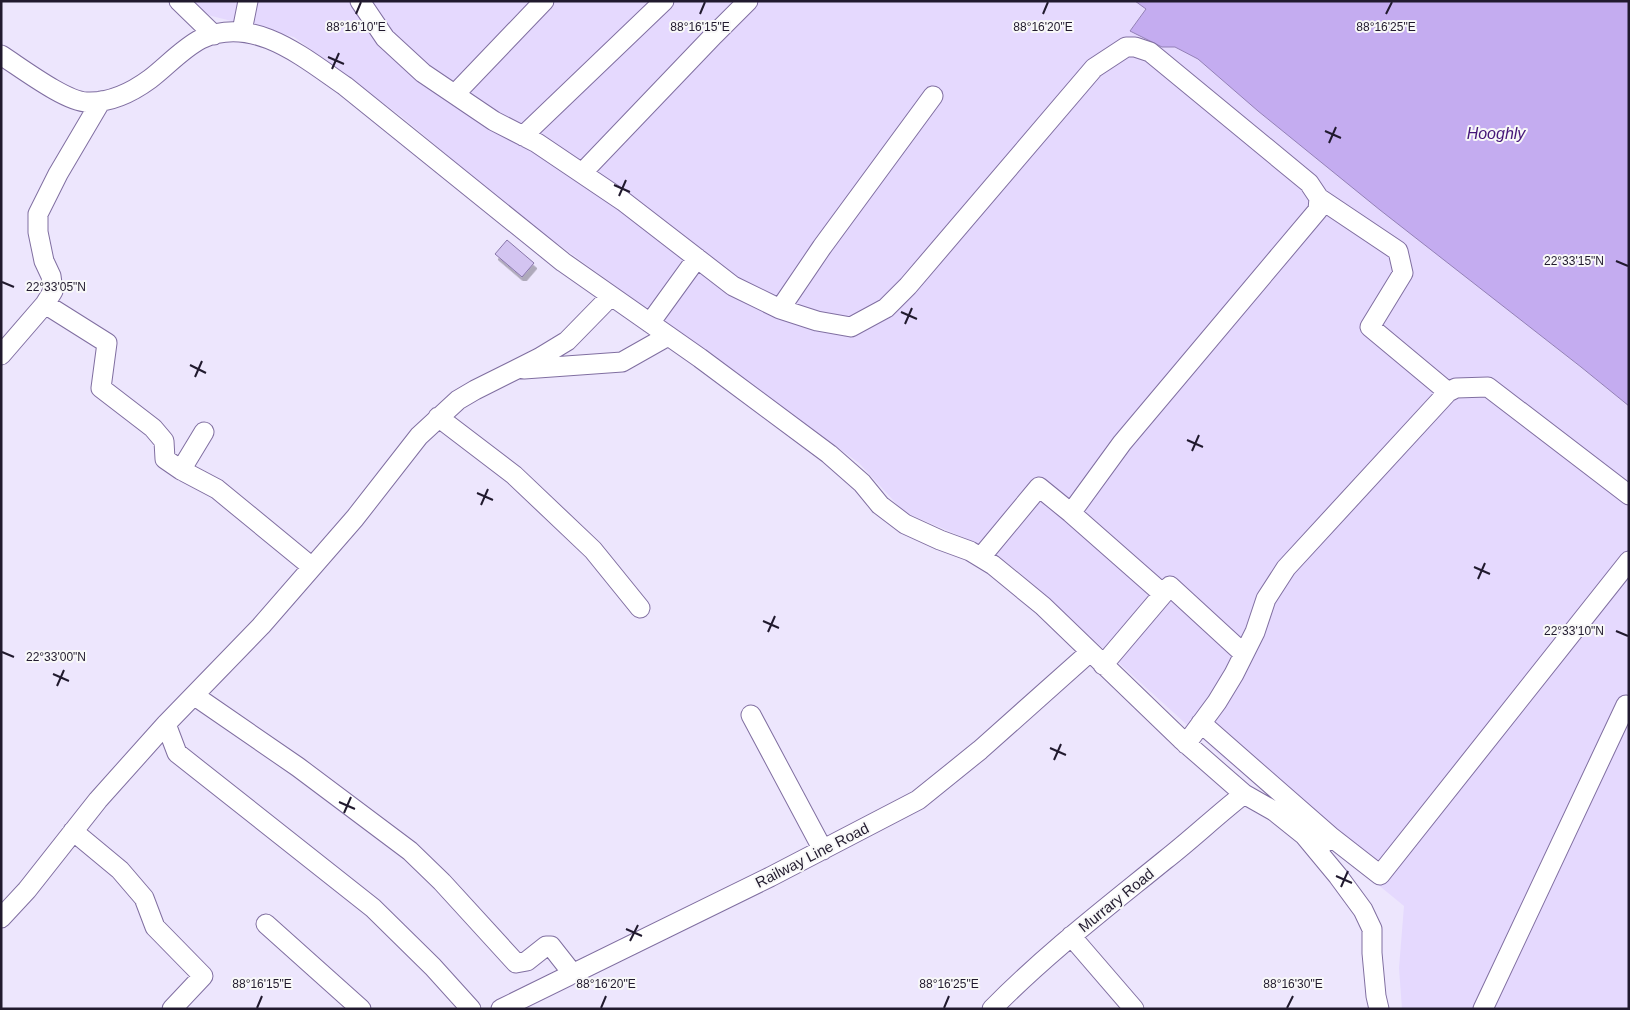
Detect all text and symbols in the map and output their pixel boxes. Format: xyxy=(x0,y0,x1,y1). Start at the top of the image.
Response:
text: 88°16'10"E xyxy=(326,20,386,34)
text: 88°16'15"E xyxy=(670,20,730,34)
text: 88°16'20"E xyxy=(1013,20,1073,34)
text: 88°16'25"E xyxy=(1356,20,1416,34)
water label: Hooghly xyxy=(1467,125,1526,142)
text: 22°33'15"N xyxy=(1544,254,1604,268)
text: 22°33'05"N xyxy=(26,280,86,294)
text: 22°33'10"N xyxy=(1544,624,1604,638)
text: 22°33'00"N xyxy=(26,650,86,664)
street label: Railway Line Road xyxy=(752,819,872,891)
street label: Murrary Road xyxy=(1075,865,1157,935)
text: 88°16'15"E xyxy=(232,977,292,991)
text: 88°16'20"E xyxy=(576,977,636,991)
text: 88°16'25"E xyxy=(919,977,979,991)
text: 88°16'30"E xyxy=(1263,977,1323,991)

